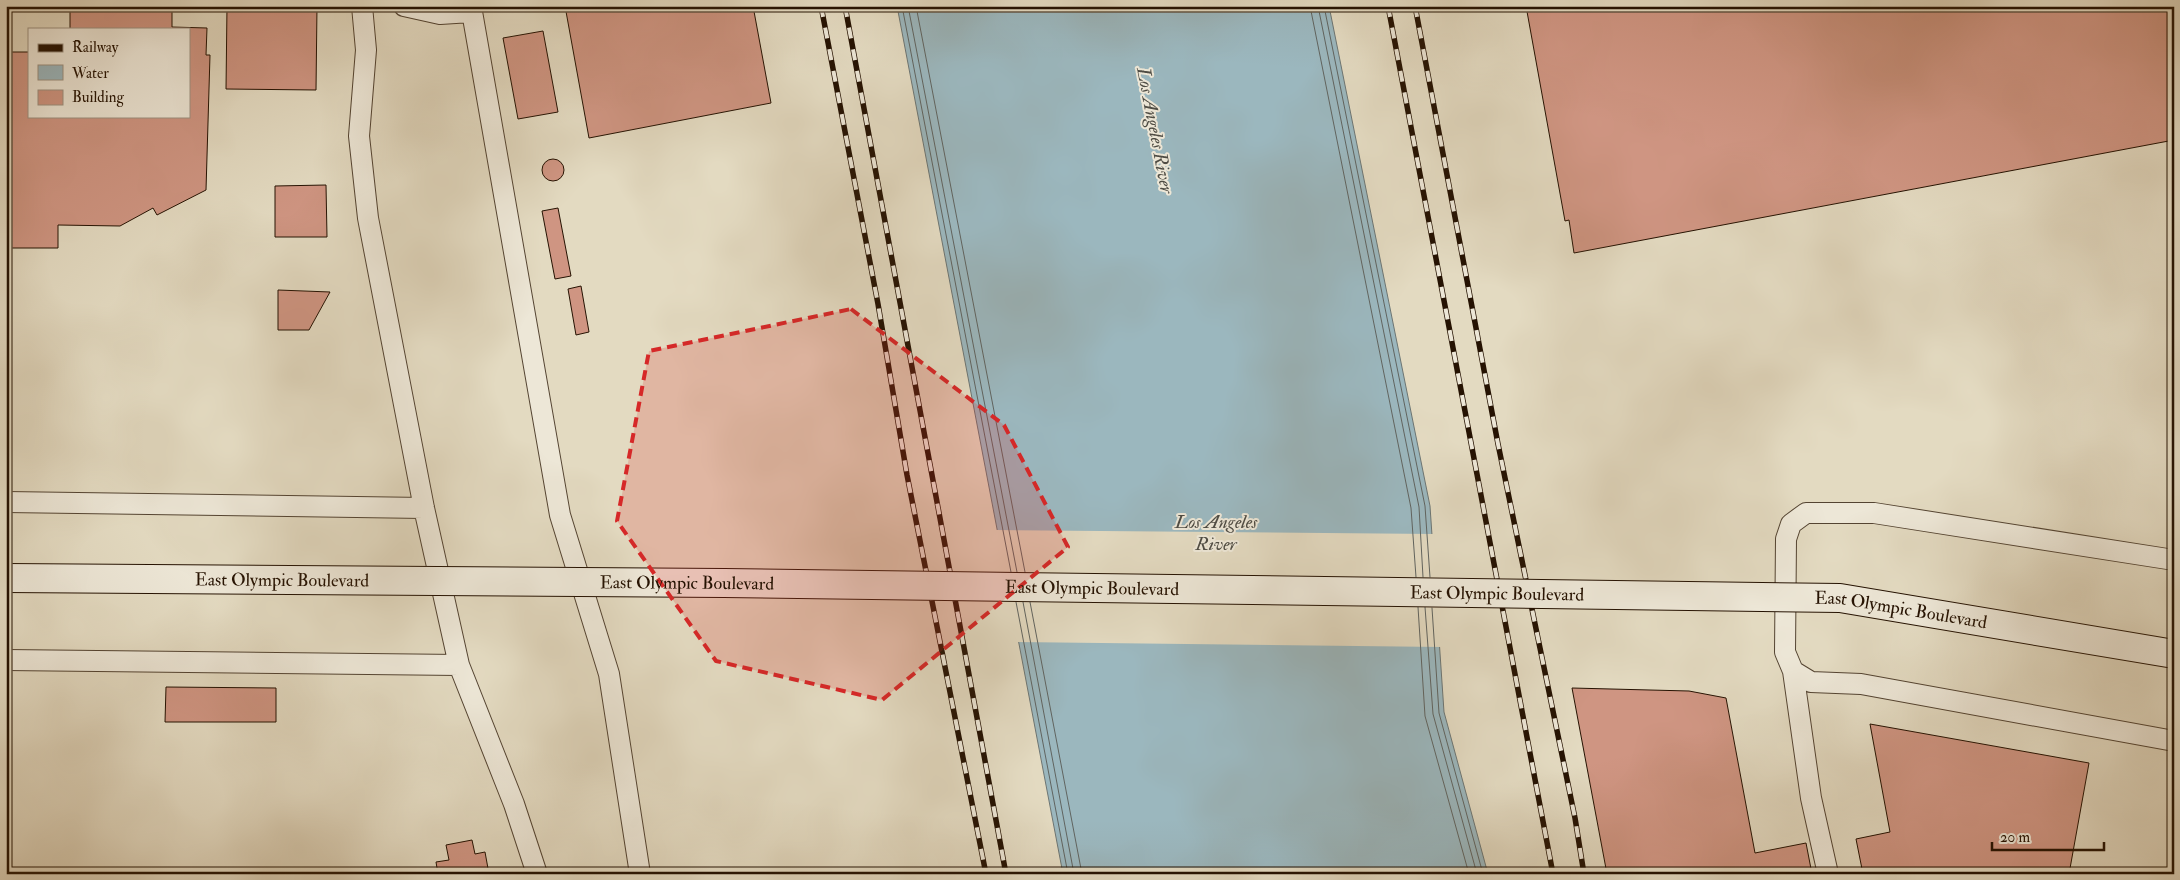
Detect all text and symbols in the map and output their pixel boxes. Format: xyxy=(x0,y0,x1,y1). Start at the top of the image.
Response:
legend xyxy=(28,28,190,118)
text: Railway xyxy=(72,38,119,57)
text: Water xyxy=(71,64,109,83)
water label: Los Angeles River xyxy=(1131,64,1179,196)
text: Building xyxy=(72,88,124,107)
water label: Los Angeles River xyxy=(1174,510,1258,556)
street label: East Olympic Boulevard xyxy=(195,568,369,593)
street label: East Olympic Boulevard xyxy=(600,571,774,596)
street label: East Olympic Boulevard xyxy=(1005,576,1179,601)
street label: East Olympic Boulevard xyxy=(1410,581,1584,607)
street label: East Olympic Boulevard xyxy=(1815,587,1989,635)
scale bar xyxy=(1992,820,2105,852)
text: 20 m xyxy=(2000,828,2030,847)

